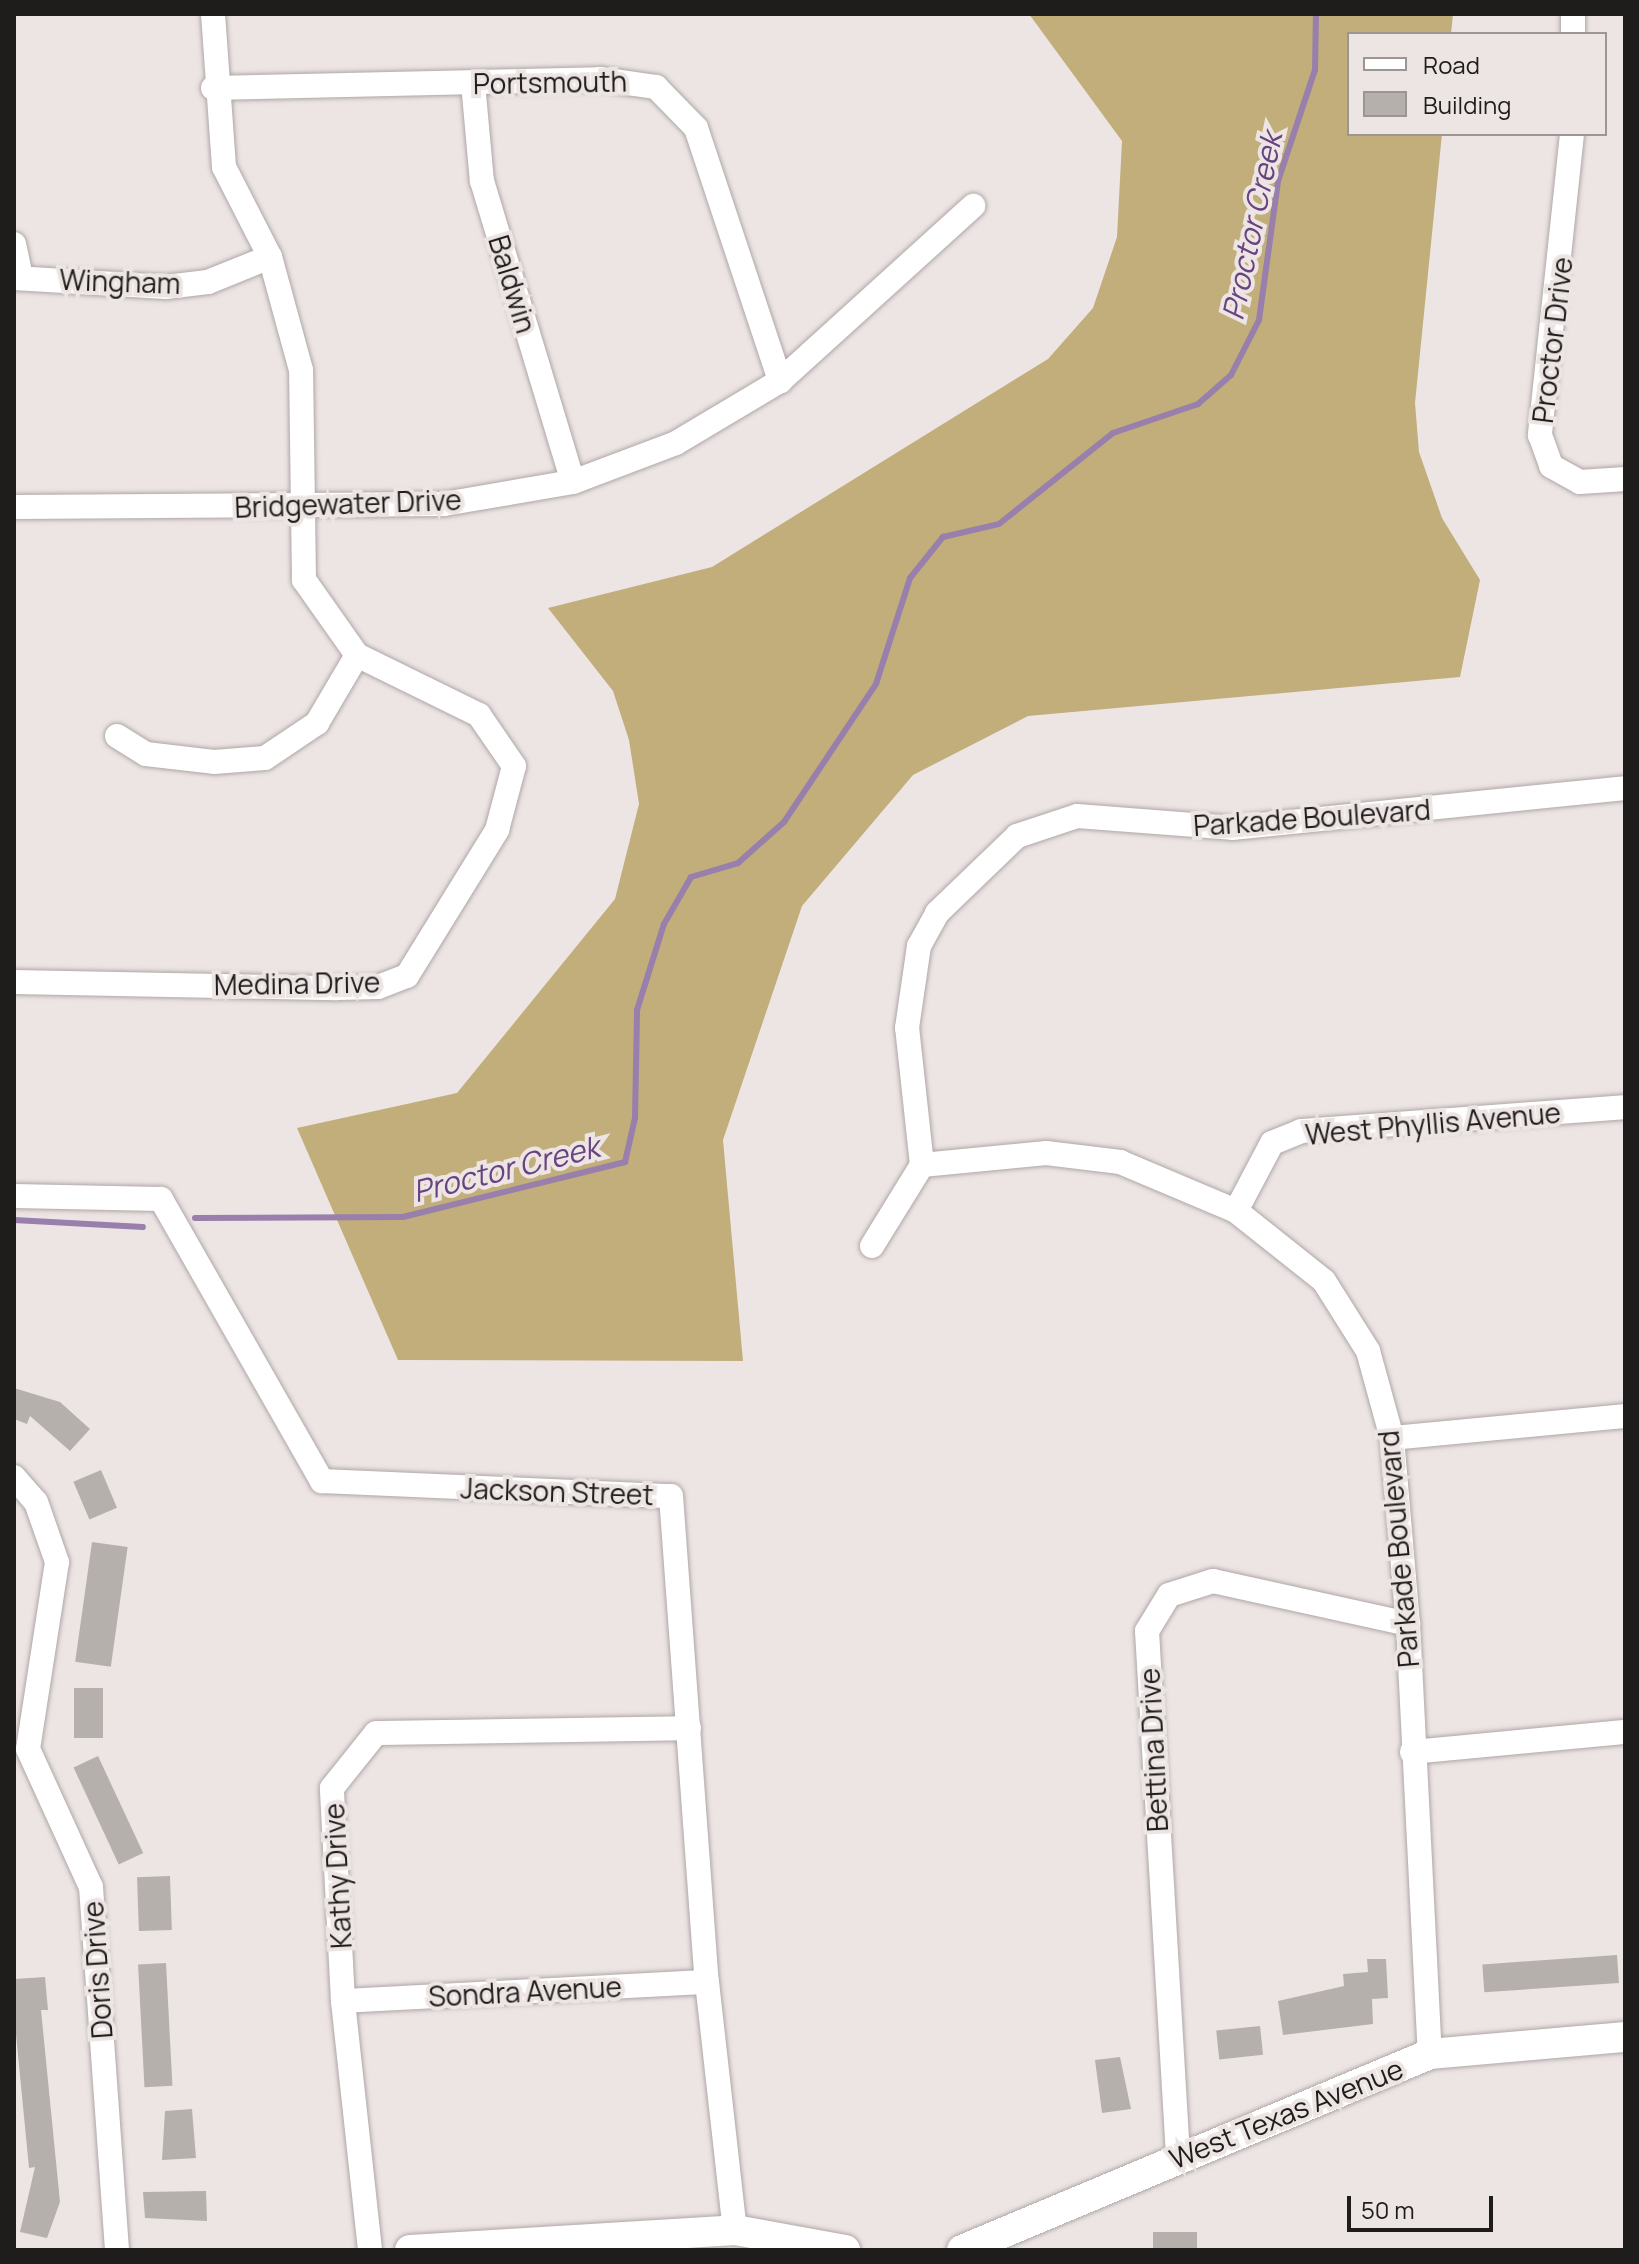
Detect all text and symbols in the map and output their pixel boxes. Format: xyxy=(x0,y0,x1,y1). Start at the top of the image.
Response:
legend xyxy=(1347,32,1607,136)
text: Road xyxy=(1423,48,1480,81)
street label: Portsmouth xyxy=(473,64,627,100)
text: Building xyxy=(1423,88,1511,121)
water label: Proctor Creek xyxy=(1215,129,1289,323)
street label: Baldwin xyxy=(482,231,544,337)
street label: Proctor Drive xyxy=(1525,255,1579,425)
street label: Wingham xyxy=(59,262,181,300)
street label: Bridgewater Drive xyxy=(234,482,462,524)
street label: Parkade Boulevard xyxy=(1192,792,1432,842)
street label: Medina Drive xyxy=(214,965,380,1001)
street label: West Phyllis Avenue xyxy=(1304,1095,1562,1151)
water label: Proctor Creek xyxy=(409,1128,603,1210)
street label: Parkade Boulevard xyxy=(1371,1429,1425,1669)
street label: Jackson Street xyxy=(460,1471,654,1511)
street label: Bettina Drive xyxy=(1132,1667,1174,1833)
street label: Kathy Drive xyxy=(316,1802,358,1950)
street label: Doris Drive xyxy=(75,1900,119,2040)
street label: Sondra Avenue xyxy=(428,1969,622,2013)
street label: West Texas Avenue xyxy=(1164,2051,1408,2175)
scale bar xyxy=(1351,2180,1497,2230)
text: 50 m xyxy=(1361,2193,1415,2226)

